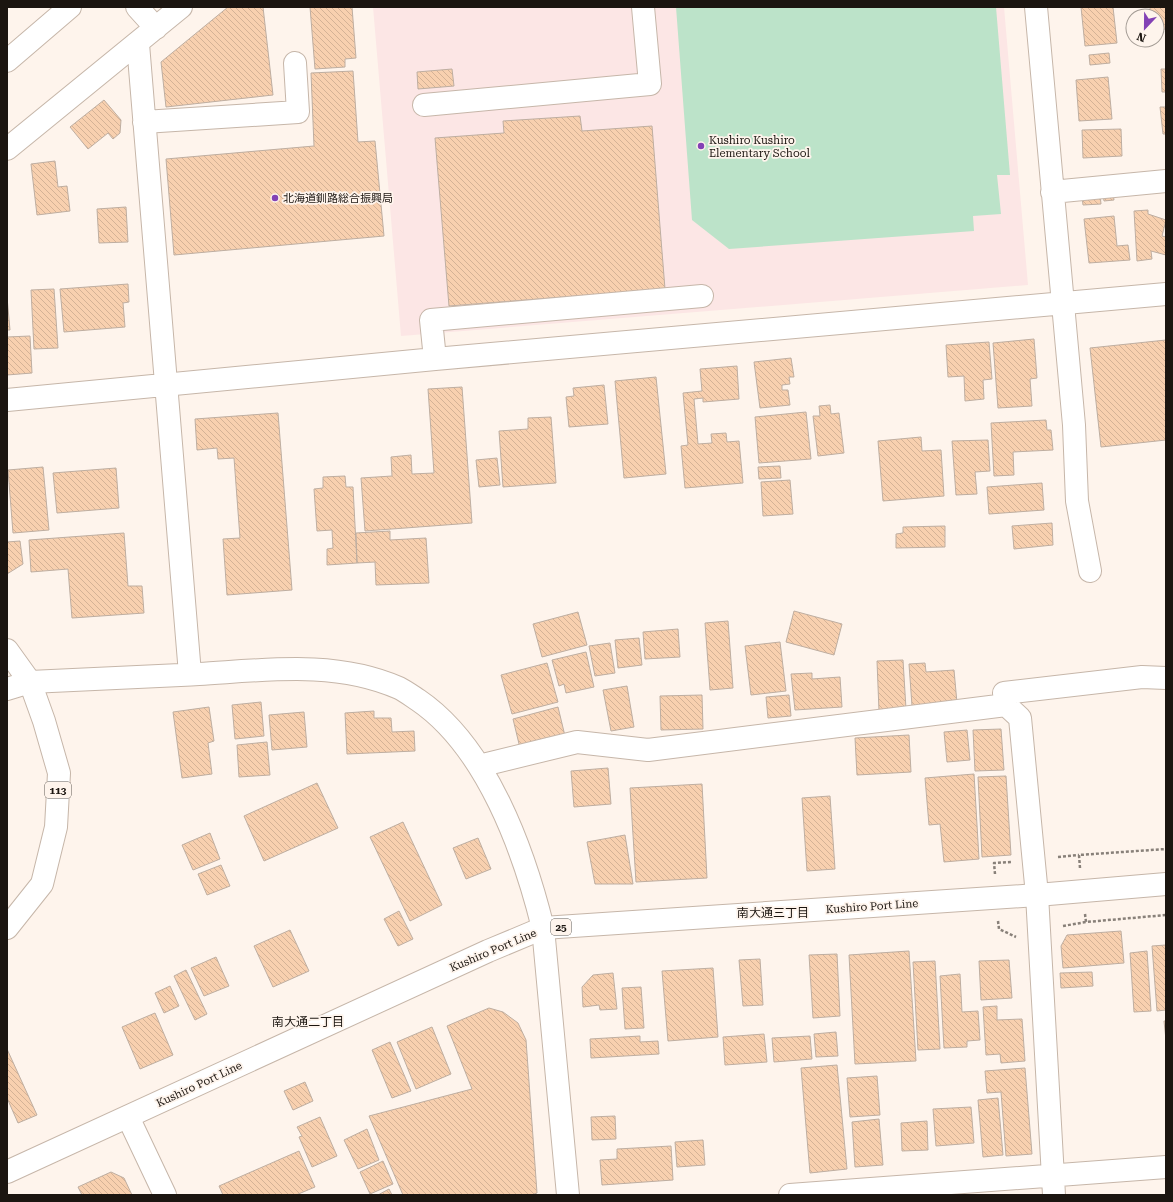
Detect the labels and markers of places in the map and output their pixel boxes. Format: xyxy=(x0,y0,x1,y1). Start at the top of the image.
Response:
place label: Kushiro Kushiro Elementary School xyxy=(709,134,810,160)
marker: Kushiro Kushiro Elementary School xyxy=(696,141,706,151)
place label: 北海道釧路総合振興局 xyxy=(283,192,393,205)
marker: 北海道釧路総合振興局 xyxy=(270,193,280,203)

